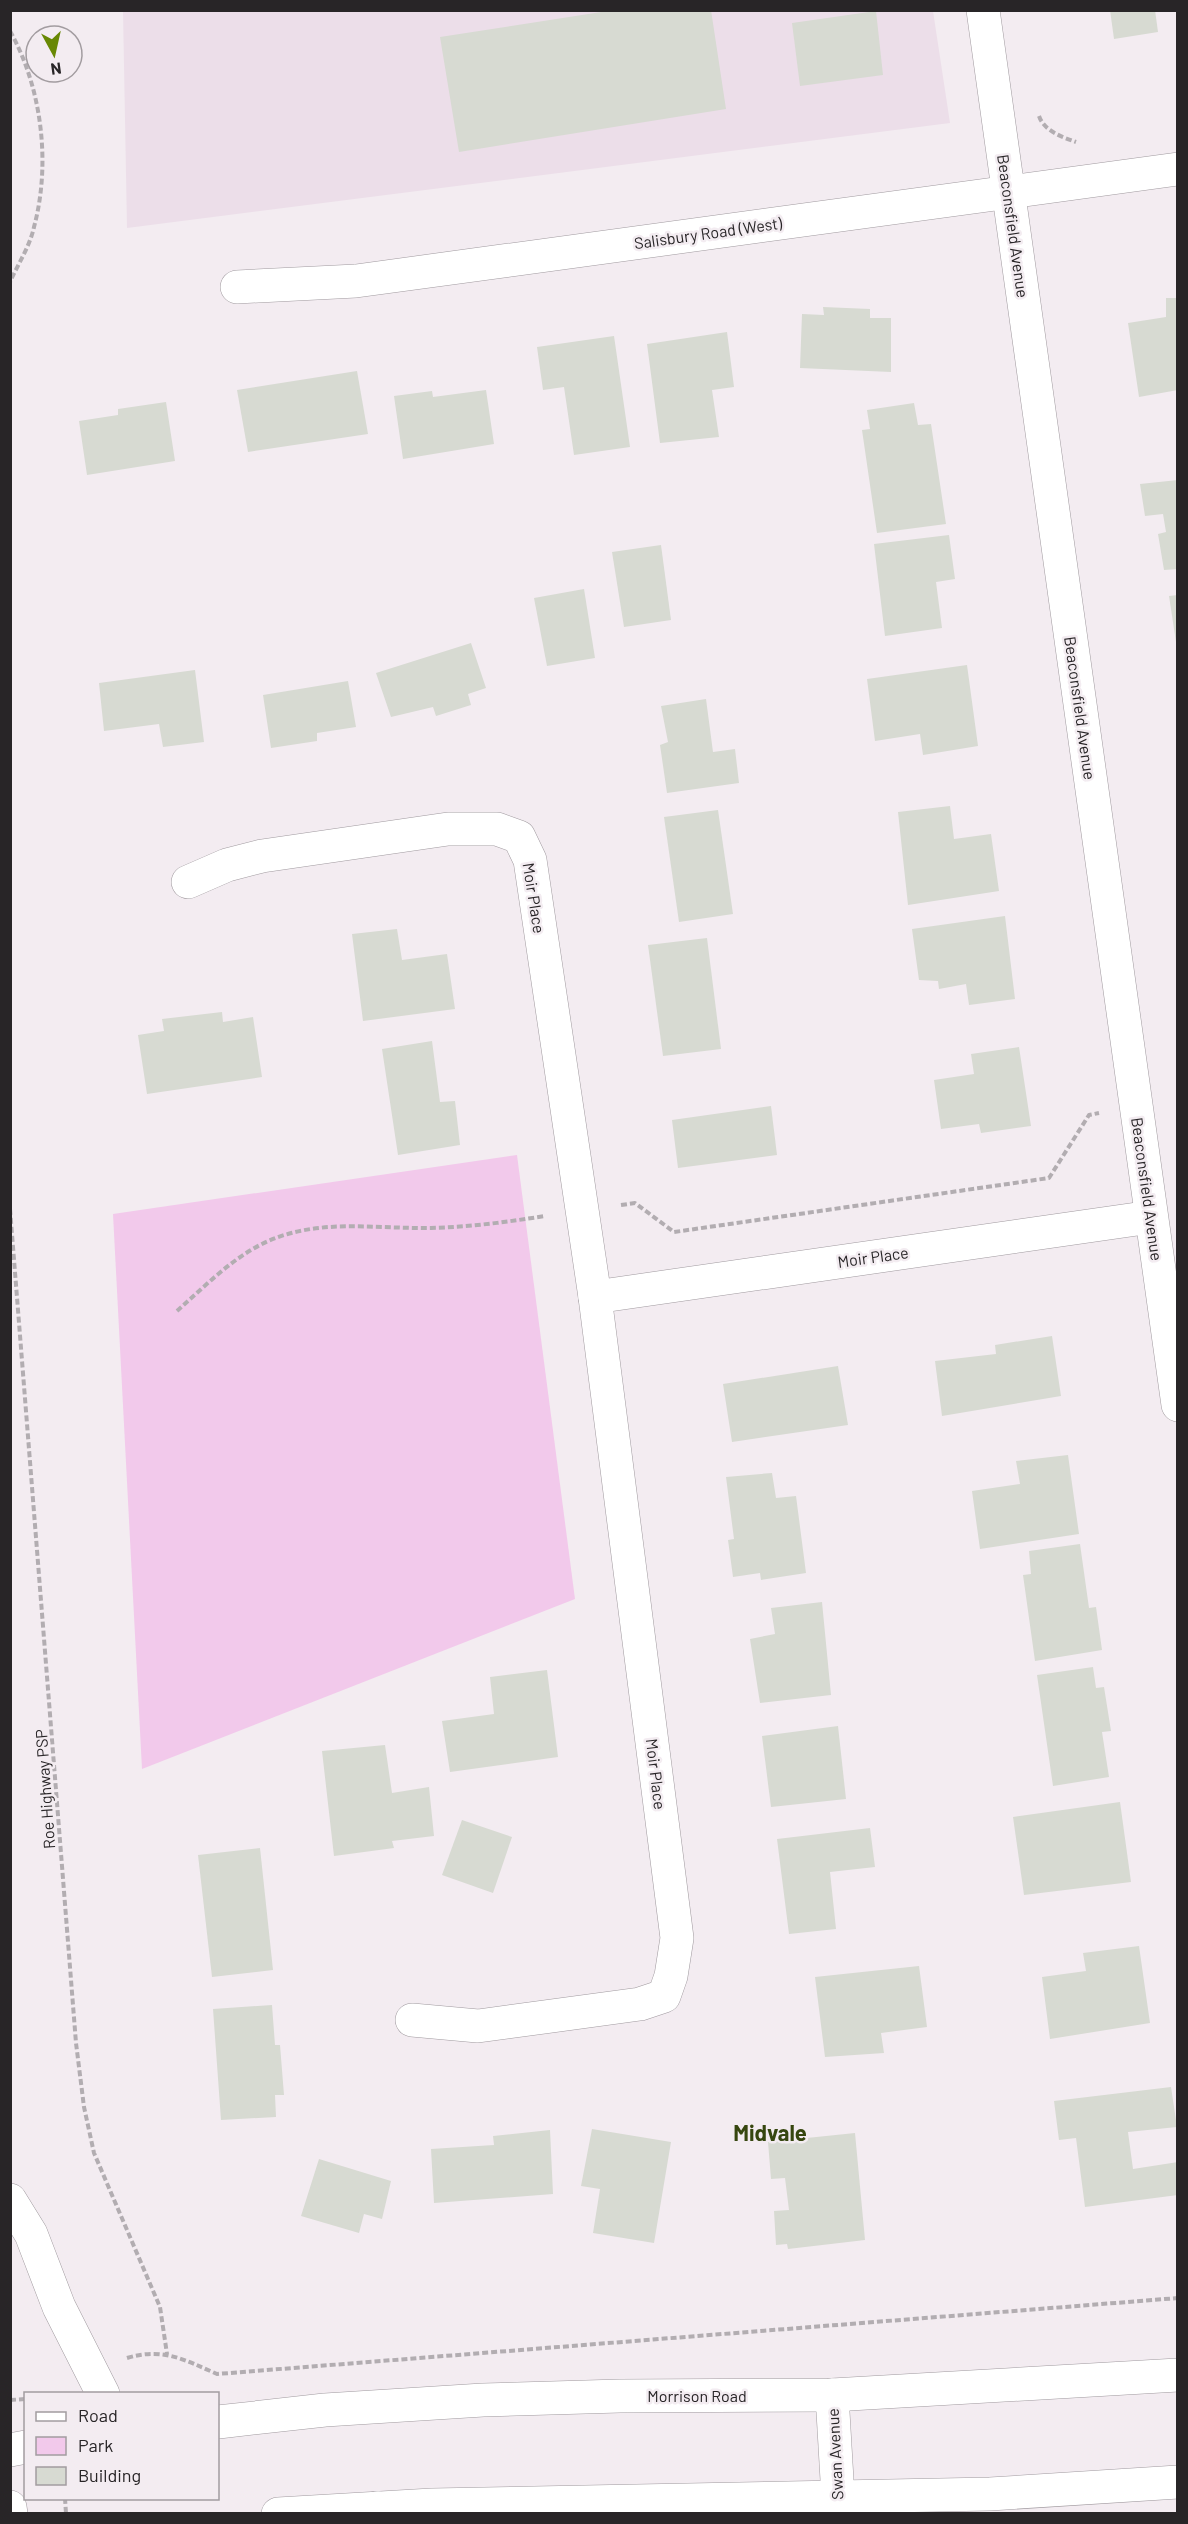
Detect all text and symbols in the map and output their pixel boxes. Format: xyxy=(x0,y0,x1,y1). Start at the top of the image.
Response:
north arrow xyxy=(24,24,84,84)
text: N xyxy=(50,59,63,79)
street label: Beaconsfield Avenue xyxy=(994,153,1033,299)
street label: Salisbury Road (West) xyxy=(633,213,784,252)
street label: Beaconsfield Avenue xyxy=(1061,635,1100,781)
street label: Moir Place xyxy=(520,861,549,935)
street label: Beaconsfield Avenue xyxy=(1128,1116,1167,1262)
street label: Moir Place xyxy=(836,1242,910,1271)
street label: Roe Highway PSP xyxy=(31,1728,58,1850)
street label: Moir Place xyxy=(643,1737,670,1811)
district label: Midvale xyxy=(733,2119,807,2145)
street label: Morrison Road xyxy=(647,2386,747,2405)
legend xyxy=(24,2392,219,2500)
text: Road xyxy=(78,2404,118,2426)
street label: Swan Avenue xyxy=(823,2408,846,2500)
text: Park xyxy=(78,2434,113,2456)
text: Building xyxy=(78,2464,141,2486)

